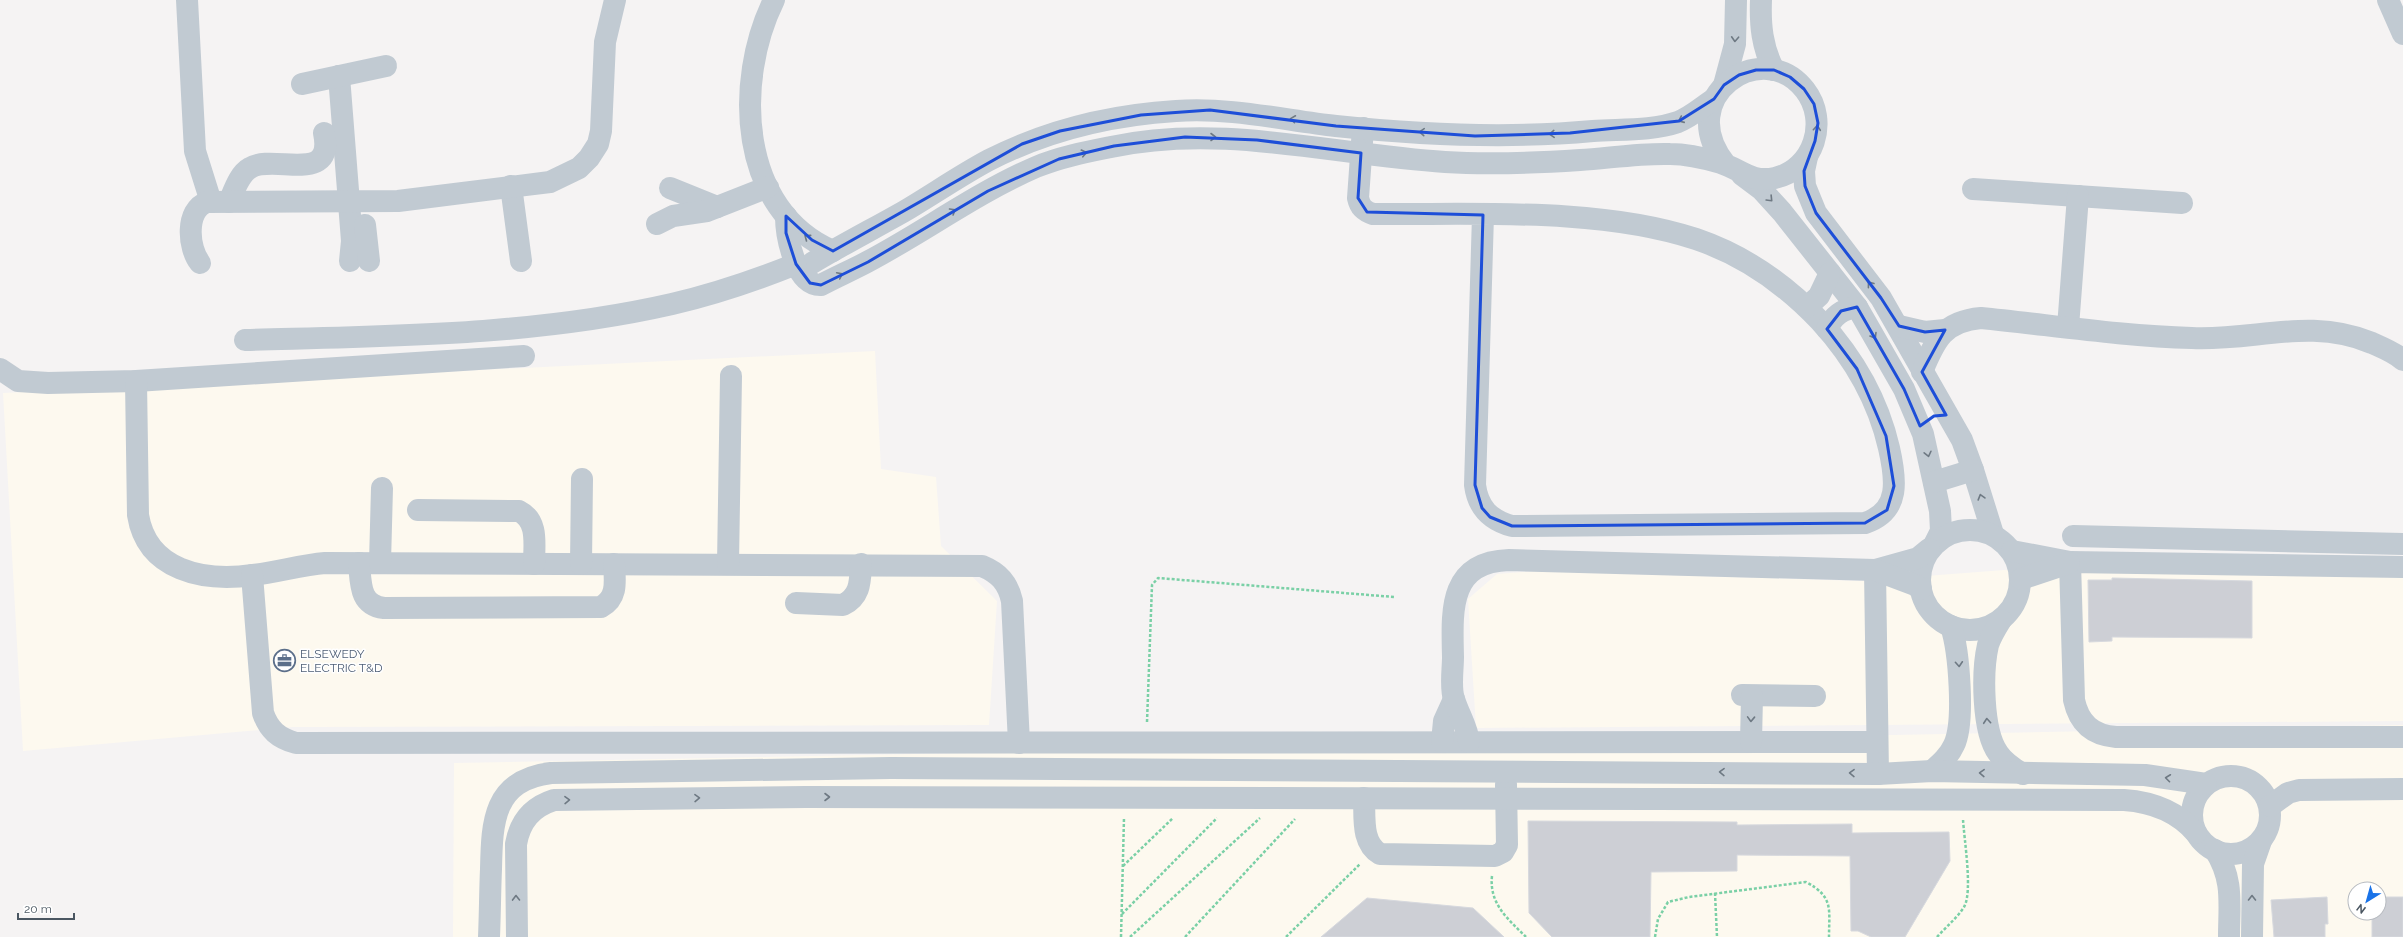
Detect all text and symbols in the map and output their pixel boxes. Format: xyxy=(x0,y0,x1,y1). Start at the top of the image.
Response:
one-way arrow xyxy=(1731,36,1740,42)
one-way arrow xyxy=(1290,115,1296,124)
one-way arrow xyxy=(1677,115,1685,123)
one-way arrow xyxy=(1812,125,1821,131)
one-way arrow xyxy=(1419,128,1425,137)
one-way arrow xyxy=(1549,130,1555,139)
one-way arrow xyxy=(1210,133,1216,141)
one-way arrow xyxy=(1081,149,1087,157)
one-way arrow xyxy=(1766,195,1773,202)
one-way arrow xyxy=(949,208,956,216)
one-way arrow xyxy=(804,234,811,241)
one-way arrow xyxy=(836,272,843,280)
one-way arrow xyxy=(1868,281,1875,288)
one-way arrow xyxy=(1869,332,1877,339)
one-way arrow xyxy=(1923,451,1931,457)
one-way arrow xyxy=(1977,494,1986,501)
place label: ELSEWEDY ELECTRIC T&D xyxy=(300,647,383,675)
office icon: ELSEWEDY ELECTRIC T&D xyxy=(271,648,297,674)
one-way arrow xyxy=(1955,661,1964,667)
one-way arrow xyxy=(1747,716,1756,722)
one-way arrow xyxy=(1983,718,1992,724)
one-way arrow xyxy=(1719,768,1725,776)
one-way arrow xyxy=(1979,768,1985,777)
one-way arrow xyxy=(1849,769,1855,777)
one-way arrow xyxy=(2165,774,2171,783)
one-way arrow xyxy=(824,793,830,801)
one-way arrow xyxy=(694,794,700,802)
one-way arrow xyxy=(564,796,570,804)
north arrow xyxy=(2347,881,2387,921)
scale bar xyxy=(18,895,74,921)
one-way arrow xyxy=(512,895,520,901)
one-way arrow xyxy=(2248,895,2256,901)
text: N xyxy=(2354,901,2369,916)
text: 20 m xyxy=(24,902,52,916)

